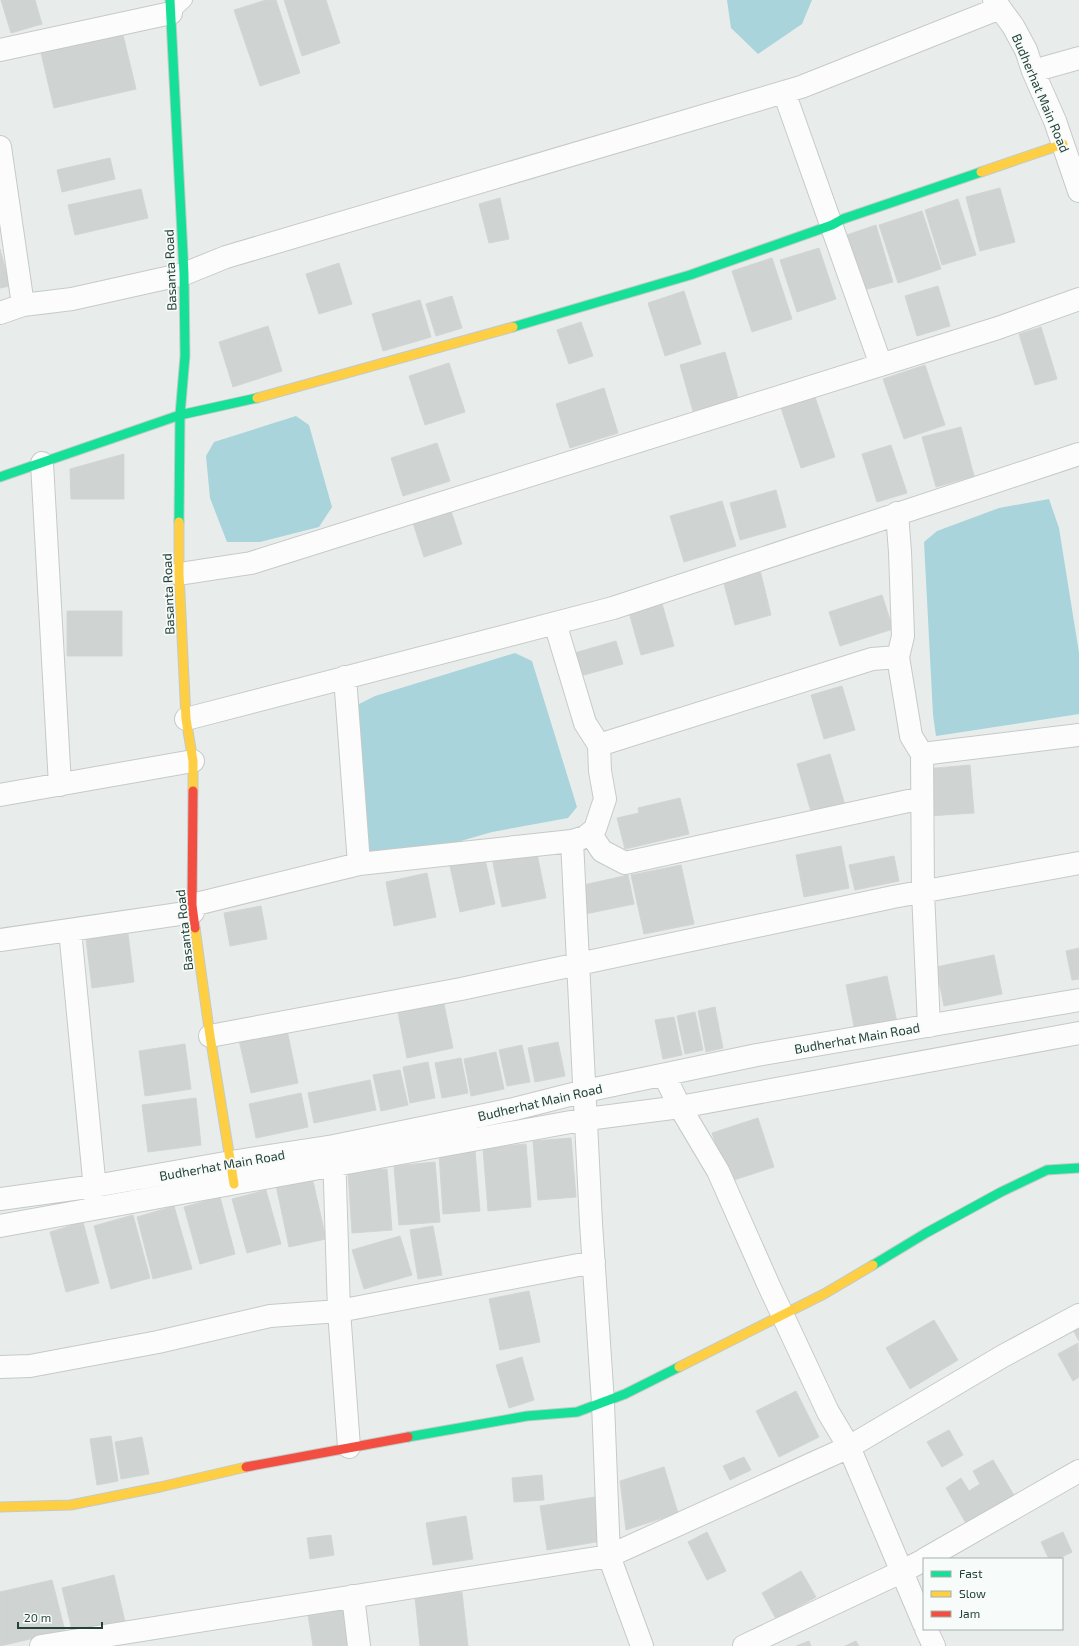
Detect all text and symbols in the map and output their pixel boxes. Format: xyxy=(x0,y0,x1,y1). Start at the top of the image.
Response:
street label: Budherhat Main Road xyxy=(1009,31,1073,155)
street label: Basanta Road xyxy=(161,229,179,311)
street label: Basanta Road xyxy=(159,553,177,635)
street label: Basanta Road xyxy=(172,889,196,971)
street label: Budherhat Main Road xyxy=(793,1019,921,1057)
street label: Budherhat Main Road xyxy=(476,1080,604,1124)
street label: Budherhat Main Road xyxy=(158,1146,286,1184)
legend xyxy=(923,1558,1063,1630)
text: Fast xyxy=(959,1566,983,1580)
text: Slow xyxy=(959,1586,986,1600)
scale bar xyxy=(18,1604,102,1630)
text: Jam xyxy=(959,1606,980,1620)
text: 20 m xyxy=(24,1610,51,1624)

